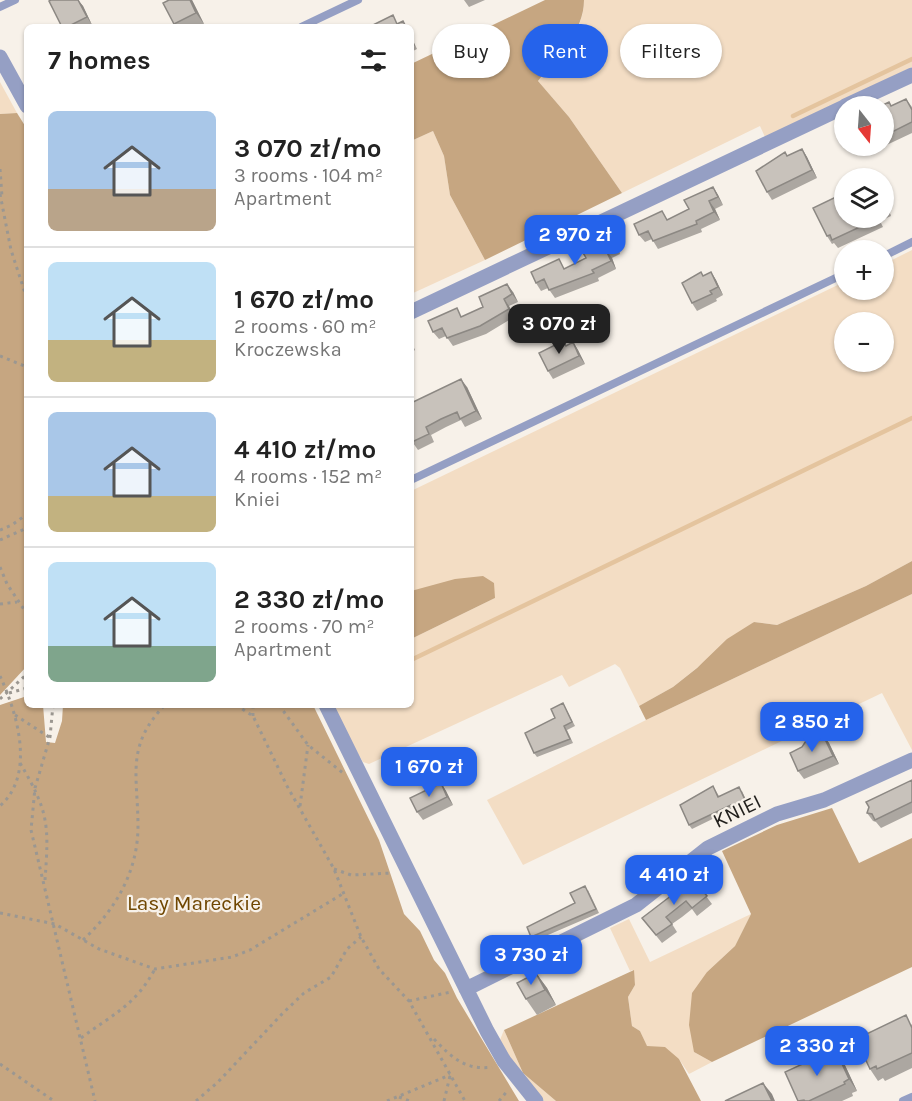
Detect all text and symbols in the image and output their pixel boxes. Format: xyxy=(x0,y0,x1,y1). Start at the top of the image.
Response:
chip: Buy xyxy=(432,24,510,78)
chip: Rent xyxy=(522,24,608,78)
chip: Filters xyxy=(620,24,722,78)
icon: filters xyxy=(357,44,390,77)
text: 7 homes xyxy=(48,45,151,76)
north arrow xyxy=(834,96,894,156)
map controls xyxy=(834,96,894,372)
text: 3 070 zł/mo xyxy=(234,133,382,164)
icon: home xyxy=(96,135,168,207)
text: 3 rooms · 104 m² xyxy=(234,164,383,187)
button: layers xyxy=(834,168,894,228)
text: Apartment xyxy=(234,187,332,210)
pin: 2 970 zł xyxy=(513,215,637,266)
text: 2 970 zł xyxy=(538,223,612,246)
button: + xyxy=(834,240,894,300)
text: 1 670 zł/mo xyxy=(234,284,374,315)
icon: home xyxy=(96,286,168,358)
pin: 3 070 zł xyxy=(497,304,621,355)
text: 3 070 zł xyxy=(522,312,596,335)
button: − xyxy=(834,312,894,372)
text: 2 rooms · 60 m² xyxy=(234,315,377,338)
text: Kroczewska xyxy=(234,338,342,361)
text: 4 410 zł/mo xyxy=(234,434,376,465)
icon: home xyxy=(96,436,168,508)
text: 4 rooms · 152 m² xyxy=(234,465,382,488)
text: Kniei xyxy=(234,488,280,511)
text: 2 330 zł/mo xyxy=(234,584,384,615)
icon: home xyxy=(96,586,168,658)
text: 2 rooms · 70 m² xyxy=(234,615,374,638)
text: Apartment xyxy=(234,638,332,661)
pin: 2 850 zł xyxy=(750,702,874,753)
text: 2 850 zł xyxy=(774,710,850,733)
pin: 1 670 zł xyxy=(367,747,491,798)
text: 1 670 zł xyxy=(395,755,463,778)
street label: KNIEI xyxy=(709,789,765,833)
pin: 4 410 zł xyxy=(612,855,736,906)
text: 4 410 zł xyxy=(639,863,709,886)
park label: Lasy Mareckie xyxy=(127,891,261,915)
pin: 3 730 zł xyxy=(469,935,593,986)
text: 3 730 zł xyxy=(494,943,568,966)
pin: 2 330 zł xyxy=(755,1026,879,1077)
text: 2 330 zł xyxy=(779,1034,855,1057)

